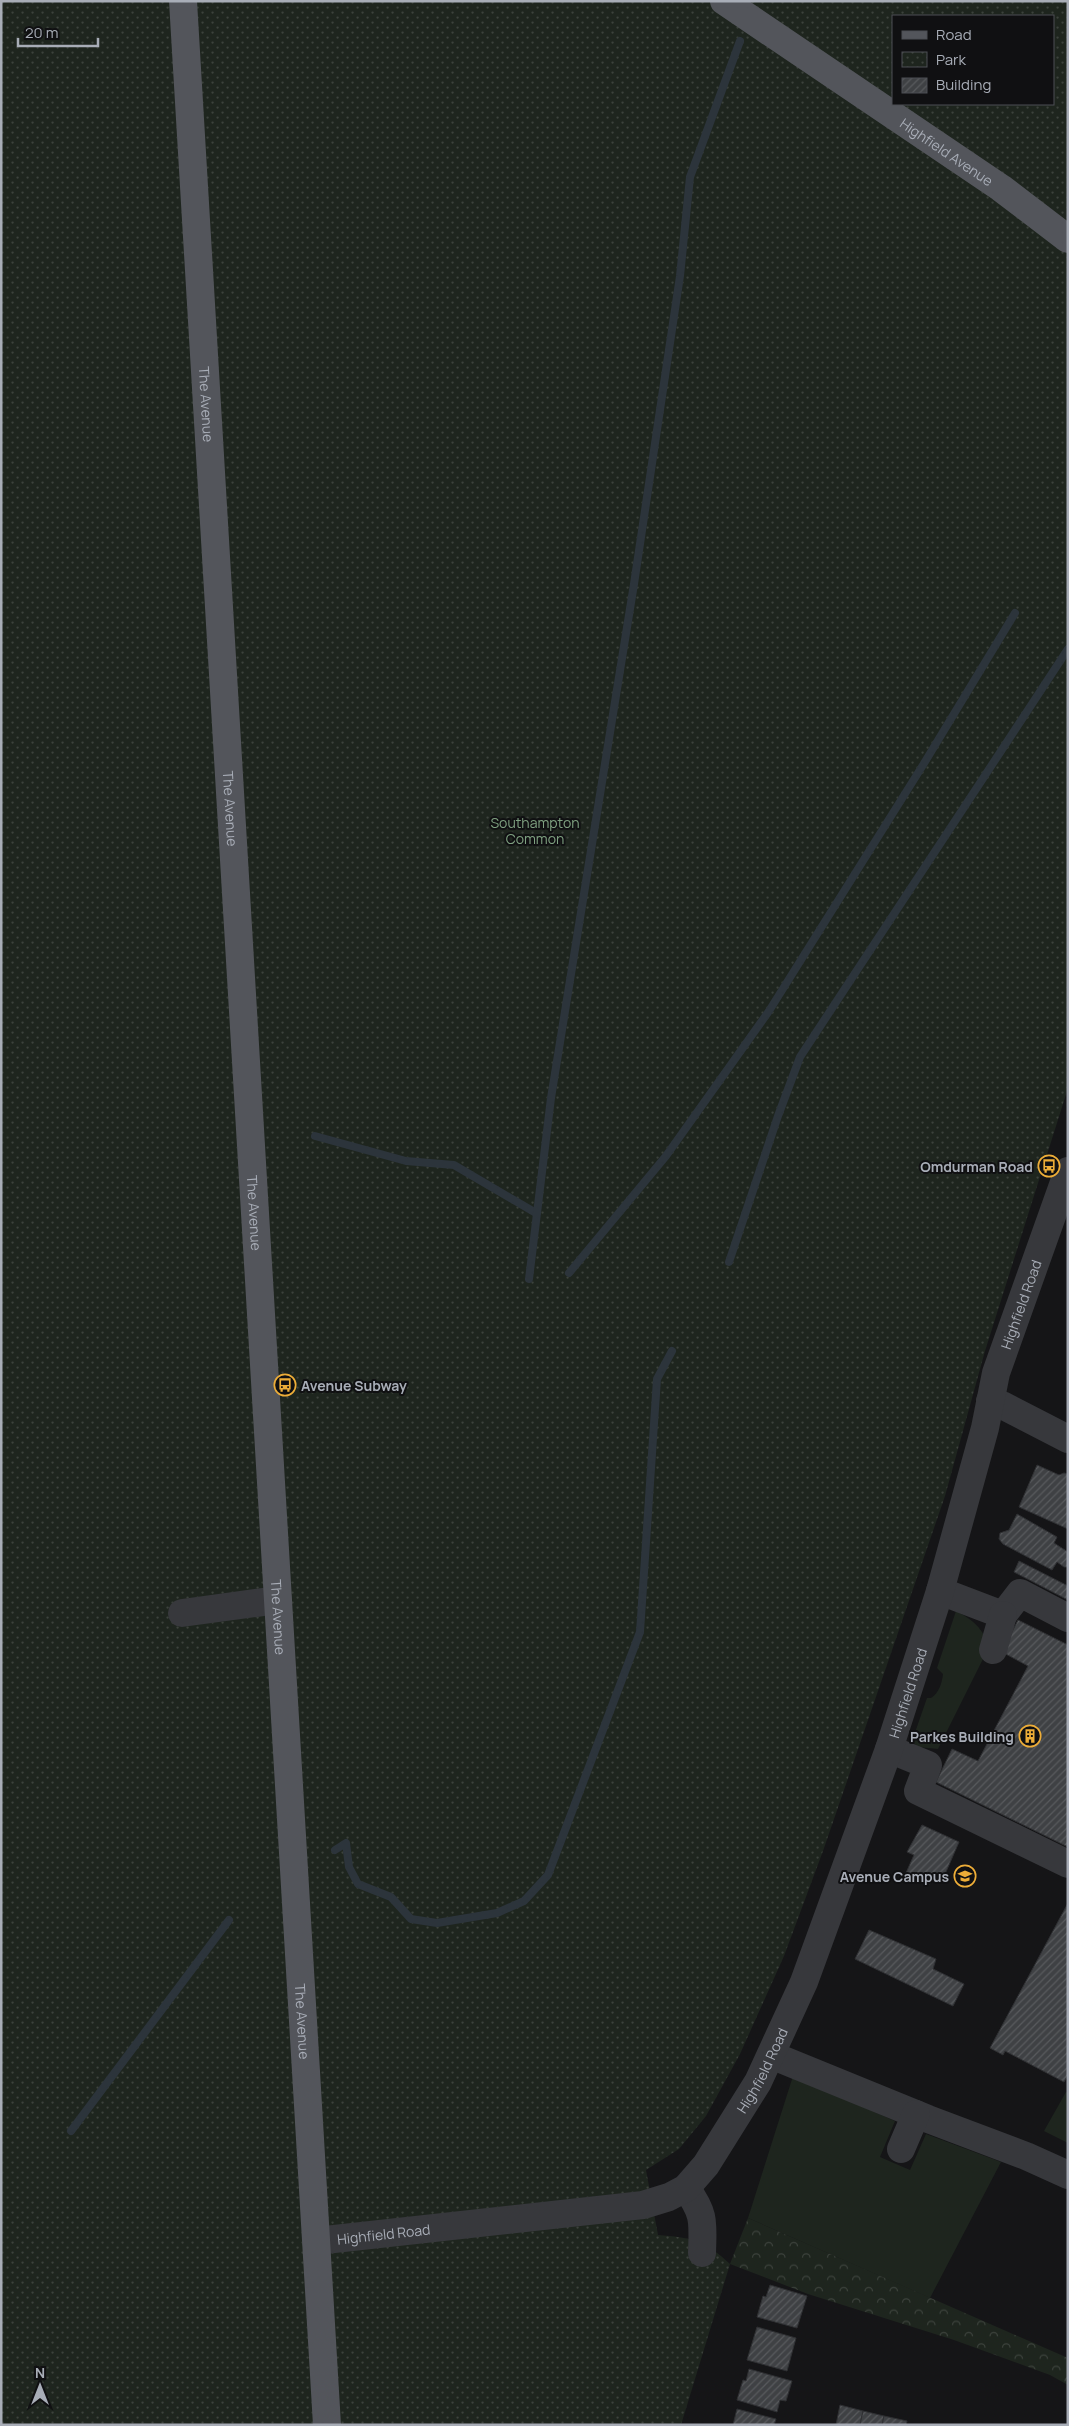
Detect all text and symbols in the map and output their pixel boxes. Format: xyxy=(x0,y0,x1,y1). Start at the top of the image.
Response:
scale bar xyxy=(18,15,98,47)
legend xyxy=(892,15,1054,105)
text: 20 m xyxy=(25,22,58,43)
text: Road xyxy=(936,24,972,45)
text: Park xyxy=(936,49,966,70)
text: Building xyxy=(936,74,991,95)
street label: Highfield Avenue xyxy=(897,113,997,190)
street label: The Avenue xyxy=(195,366,219,443)
street label: The Avenue xyxy=(219,770,243,847)
park label: Southampton Common xyxy=(490,813,580,848)
bus stop icon: Omdurman Road xyxy=(1037,1154,1061,1178)
place label: Omdurman Road xyxy=(920,1157,1033,1176)
street label: The Avenue xyxy=(243,1175,267,1251)
street label: Highfield Road xyxy=(996,1257,1045,1352)
bus stop icon: Avenue Subway xyxy=(273,1373,297,1397)
place label: Avenue Subway xyxy=(301,1376,407,1395)
street label: The Avenue xyxy=(267,1579,291,1655)
street label: Highfield Road xyxy=(884,1645,931,1740)
building icon: Parkes Building xyxy=(1018,1724,1042,1748)
place label: Parkes Building xyxy=(910,1727,1014,1746)
school or university icon: Avenue Campus xyxy=(953,1864,977,1888)
place label: Avenue Campus xyxy=(840,1867,949,1886)
street label: The Avenue xyxy=(291,1983,315,2060)
street label: Highfield Road xyxy=(732,2024,791,2116)
street label: Highfield Road xyxy=(336,2219,431,2248)
north arrow xyxy=(15,2361,65,2411)
text: N xyxy=(35,2363,45,2382)

